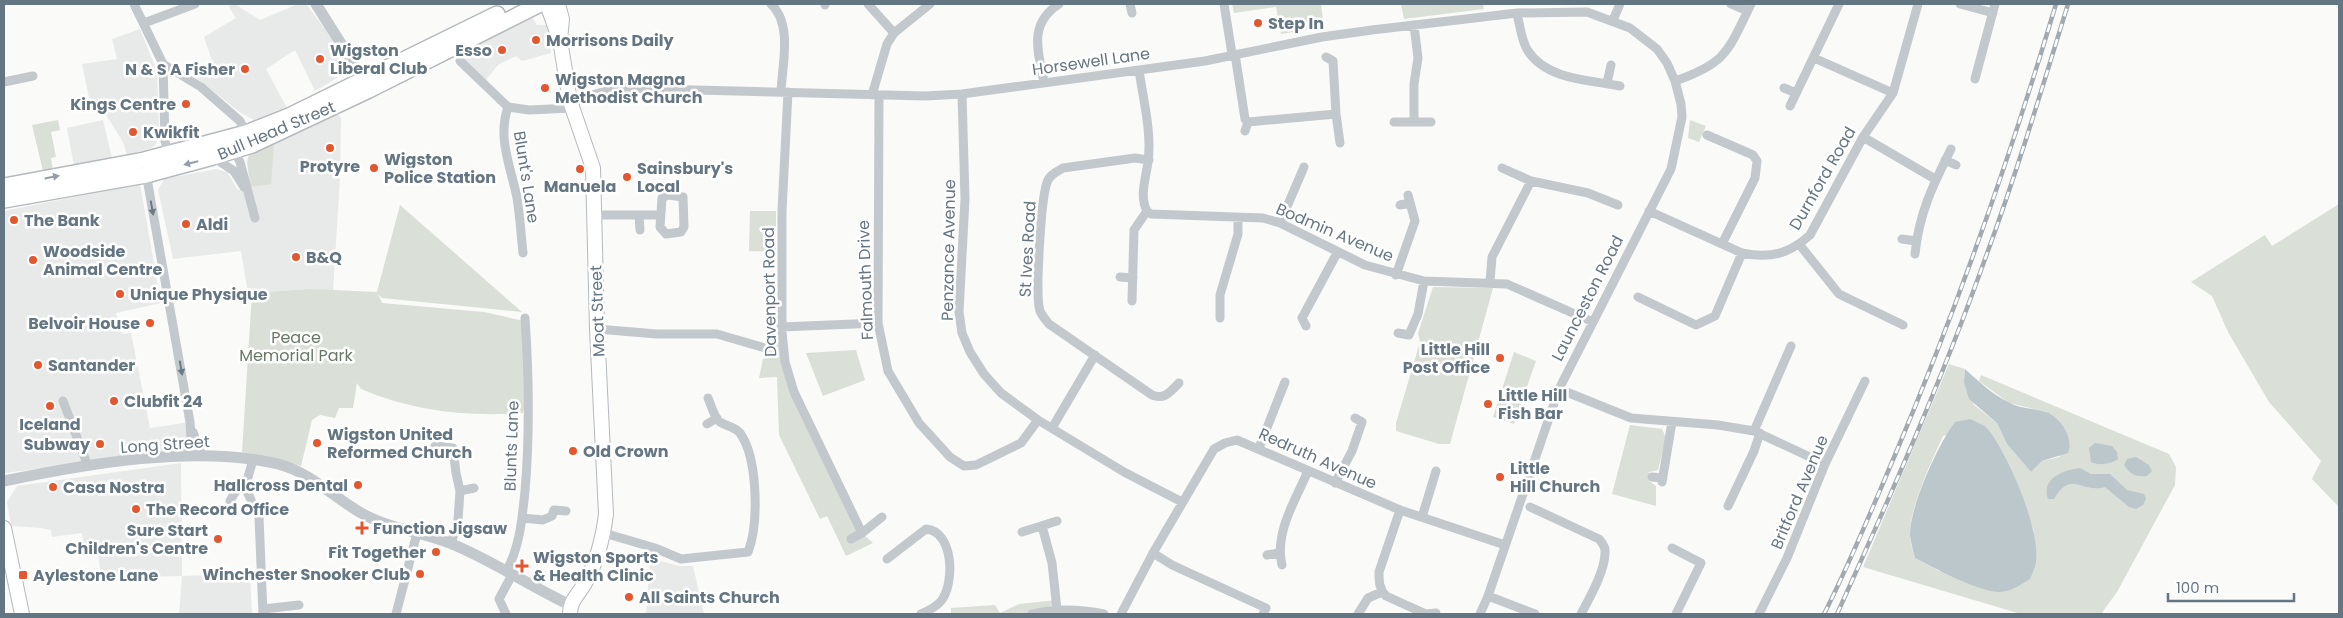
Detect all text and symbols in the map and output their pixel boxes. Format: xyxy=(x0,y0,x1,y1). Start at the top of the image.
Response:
place label: Step In xyxy=(1268,12,1324,35)
marker: Step In xyxy=(1252,17,1264,29)
place label: Morrisons Daily xyxy=(546,29,674,52)
marker: Morrisons Daily xyxy=(530,34,542,46)
place label: Wigston Liberal Club xyxy=(330,39,428,80)
place label: Esso xyxy=(455,39,492,62)
street label: Horsewell Lane xyxy=(1031,42,1151,81)
marker: Esso xyxy=(496,44,508,56)
marker: Wigston Liberal Club xyxy=(314,53,326,65)
place label: N & S A Fisher xyxy=(125,58,235,81)
marker: N & S A Fisher xyxy=(239,63,251,75)
place label: Wigston Magna Methodist Church xyxy=(555,68,703,109)
marker: Wigston Magna Methodist Church xyxy=(539,82,551,94)
place label: Kings Centre xyxy=(70,93,176,116)
street label: Bull Head Street xyxy=(214,95,339,166)
marker: Kings Centre xyxy=(180,98,192,110)
place label: Kwikfit xyxy=(143,121,200,144)
street label: Durnford Road xyxy=(1783,122,1861,234)
marker: Kwikfit xyxy=(127,126,139,138)
street label: Blunt's Lane xyxy=(508,129,545,225)
marker: Protyre xyxy=(324,142,336,154)
place label: Wigston Police Station xyxy=(384,148,496,189)
place label: Protyre xyxy=(300,155,360,178)
place label: Sainsbury's Local xyxy=(637,157,733,198)
one-way arrow xyxy=(184,159,199,167)
marker: Wigston Police Station xyxy=(368,162,380,174)
marker: Manuela xyxy=(574,163,586,175)
marker: Sainsbury's Local xyxy=(621,171,633,183)
one-way arrow xyxy=(44,173,60,181)
place label: Manuela xyxy=(544,175,616,198)
street label: Penzance Avenue xyxy=(936,179,961,321)
street label: Bodmin Avenue xyxy=(1272,197,1397,268)
one-way arrow xyxy=(149,200,157,216)
street label: St Ives Road xyxy=(1013,200,1042,298)
place label: The Bank xyxy=(24,209,100,232)
place label: Aldi xyxy=(196,213,228,236)
marker: The Bank xyxy=(8,214,20,226)
marker: Aldi xyxy=(180,218,192,230)
street label: Falmouth Drive xyxy=(852,219,879,340)
street label: Davenport Road xyxy=(757,227,782,357)
street label: Launceston Road xyxy=(1546,231,1629,365)
place label: Woodside Animal Centre xyxy=(43,240,162,281)
place label: B&Q xyxy=(306,246,342,269)
marker: B&Q xyxy=(290,251,302,263)
marker: Woodside Animal Centre xyxy=(27,254,39,266)
street label: Moat Street xyxy=(584,265,611,357)
place label: Unique Physique xyxy=(130,283,268,306)
marker: Unique Physique xyxy=(114,288,126,300)
place label: Belvoir House xyxy=(28,312,140,335)
marker: Belvoir House xyxy=(144,317,156,329)
park label: Peace Memorial Park xyxy=(239,326,354,367)
place label: Little Hill Post Office xyxy=(1403,338,1490,379)
marker: Little Hill Post Office xyxy=(1494,352,1506,364)
place label: Santander xyxy=(48,354,135,377)
marker: Santander xyxy=(32,359,44,371)
one-way arrow xyxy=(177,360,185,376)
place label: Little Hill Fish Bar xyxy=(1498,384,1567,425)
place label: Clubfit 24 xyxy=(124,390,203,413)
marker: Clubfit 24 xyxy=(108,395,120,407)
marker: Little Hill Fish Bar xyxy=(1482,398,1494,410)
marker: Iceland xyxy=(44,400,56,412)
street label: Blunts Lane xyxy=(498,400,525,492)
place label: Iceland xyxy=(19,413,81,436)
street label: Redruth Avenue xyxy=(1255,422,1381,495)
place label: Wigston United Reformed Church xyxy=(327,423,472,464)
street label: Long Street xyxy=(120,430,211,459)
street label: Britford Avenue xyxy=(1765,431,1834,553)
place label: Subway xyxy=(24,433,91,456)
marker: Wigston United Reformed Church xyxy=(311,437,323,449)
marker: Subway xyxy=(94,438,106,450)
place label: Old Crown xyxy=(583,440,668,463)
marker: Old Crown xyxy=(567,445,579,457)
place label: Little Hill Church xyxy=(1510,457,1600,498)
marker: Little Hill Church xyxy=(1494,471,1506,483)
place label: Hallcross Dental xyxy=(214,474,348,497)
place label: Casa Nostra xyxy=(63,476,165,499)
marker: Hallcross Dental xyxy=(352,479,364,491)
marker: Casa Nostra xyxy=(47,481,59,493)
place label: The Record Office xyxy=(146,498,289,521)
marker: The Record Office xyxy=(130,503,142,515)
place label: Function Jigsaw xyxy=(373,517,507,540)
place label: Sure Start Children's Centre xyxy=(65,519,208,560)
marker: Function Jigsaw xyxy=(355,521,369,535)
marker: Sure Start Children's Centre xyxy=(212,533,224,545)
place label: Fit Together xyxy=(328,541,426,564)
marker: Fit Together xyxy=(430,546,442,558)
place label: Wigston Sports & Health Clinic xyxy=(533,546,658,587)
marker: Wigston Sports & Health Clinic xyxy=(515,559,529,573)
place label: Winchester Snooker Club xyxy=(202,563,410,586)
place label: Aylestone Lane xyxy=(33,564,158,587)
marker: Winchester Snooker Club xyxy=(414,568,426,580)
marker: Aylestone Lane xyxy=(17,569,29,581)
scale bar xyxy=(2168,570,2294,602)
text: 100 m xyxy=(2176,577,2219,598)
place label: All Saints Church xyxy=(639,586,780,609)
marker: All Saints Church xyxy=(623,591,635,603)

